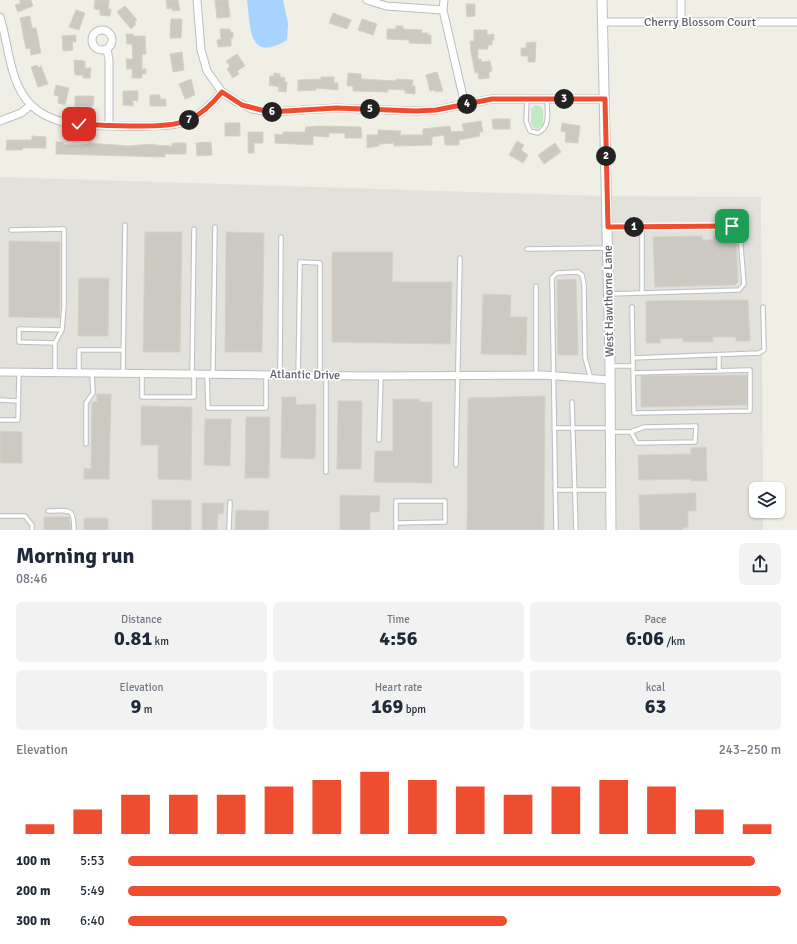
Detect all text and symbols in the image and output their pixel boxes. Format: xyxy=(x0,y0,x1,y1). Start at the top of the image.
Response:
street label: Cherry Blossom Court xyxy=(644,15,756,30)
pin: 3 xyxy=(554,89,574,109)
text: 3 xyxy=(561,92,567,105)
pin: 4 xyxy=(457,94,477,114)
text: 4 xyxy=(464,97,470,110)
pin: 5 xyxy=(360,99,380,119)
pin: 6 xyxy=(262,102,282,122)
text: 5 xyxy=(367,102,373,115)
text: 6 xyxy=(269,105,275,118)
pin xyxy=(62,107,96,141)
pin: 7 xyxy=(179,110,199,130)
icon: check xyxy=(68,113,90,135)
text: 7 xyxy=(186,113,192,126)
pin: 2 xyxy=(596,146,616,166)
text: 2 xyxy=(603,149,609,162)
pin xyxy=(715,209,749,243)
icon: arrive xyxy=(721,215,743,237)
pin: 1 xyxy=(624,217,644,237)
text: 1 xyxy=(631,220,637,233)
street label: West Hawthorne Lane xyxy=(601,245,617,357)
street label: Atlantic Drive xyxy=(270,367,340,383)
map controls xyxy=(749,482,785,518)
button: layers xyxy=(749,482,785,518)
text: Morning run xyxy=(16,542,135,569)
button: share xyxy=(739,543,781,585)
text: 08:46 xyxy=(16,571,48,587)
text: Distance xyxy=(121,613,162,626)
text: Time xyxy=(387,613,410,626)
text: Pace xyxy=(644,613,667,626)
text: 0.81 xyxy=(114,626,152,651)
text: 4:56 xyxy=(379,626,418,651)
text: 6:06 xyxy=(626,626,664,651)
text: km xyxy=(152,635,169,648)
text: /km xyxy=(664,635,685,648)
text: Elevation xyxy=(120,681,163,694)
text: Heart rate xyxy=(375,681,422,694)
text: kcal xyxy=(646,681,665,694)
text: 9 xyxy=(131,694,141,719)
text: 169 xyxy=(371,694,403,719)
text: 63 xyxy=(645,694,666,719)
text: m xyxy=(141,703,153,716)
text: bpm xyxy=(403,703,426,716)
text: Elevation xyxy=(16,742,68,758)
text: 243–250 m xyxy=(719,742,781,758)
text: 100 m xyxy=(16,853,50,869)
text: 5:53 xyxy=(80,853,105,869)
text: 200 m xyxy=(16,883,50,899)
text: 5:49 xyxy=(80,883,105,899)
text: 300 m xyxy=(16,913,50,929)
text: 6:40 xyxy=(80,913,105,929)

